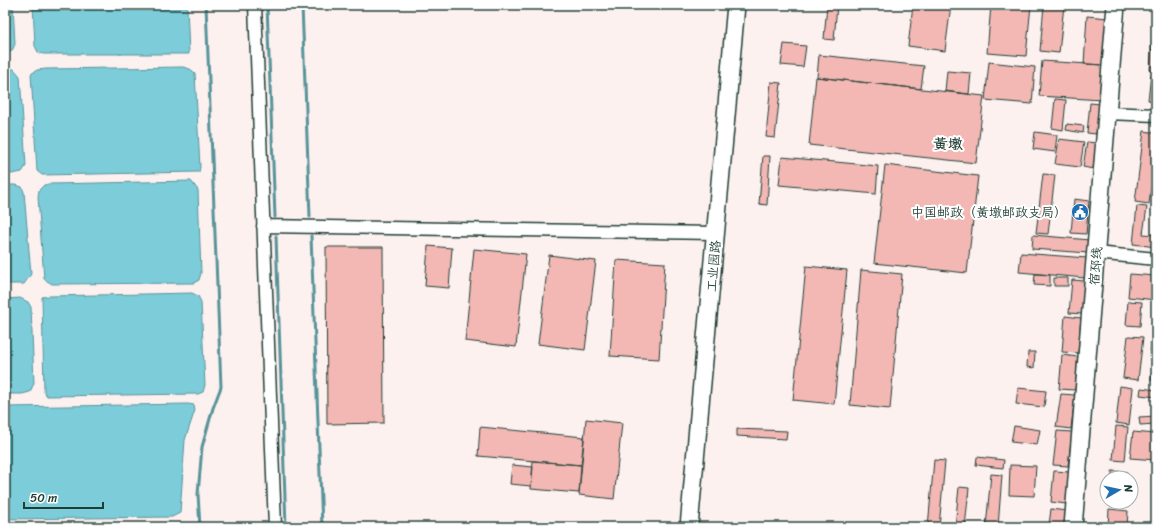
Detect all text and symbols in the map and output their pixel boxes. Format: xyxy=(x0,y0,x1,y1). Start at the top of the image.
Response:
district label: 黄墩 xyxy=(933,131,963,157)
place label: 中国邮政（黄墩邮政支局） xyxy=(911,201,1067,224)
public building icon: 中国邮政（黄墩邮政支局） xyxy=(1070,202,1090,222)
street label: 工业园路 xyxy=(700,239,727,293)
street label: 宿邳线 xyxy=(1082,246,1109,286)
north arrow xyxy=(1099,470,1139,510)
text: N xyxy=(1118,482,1138,494)
scale bar xyxy=(24,484,103,510)
text: 50 m xyxy=(30,487,57,509)

